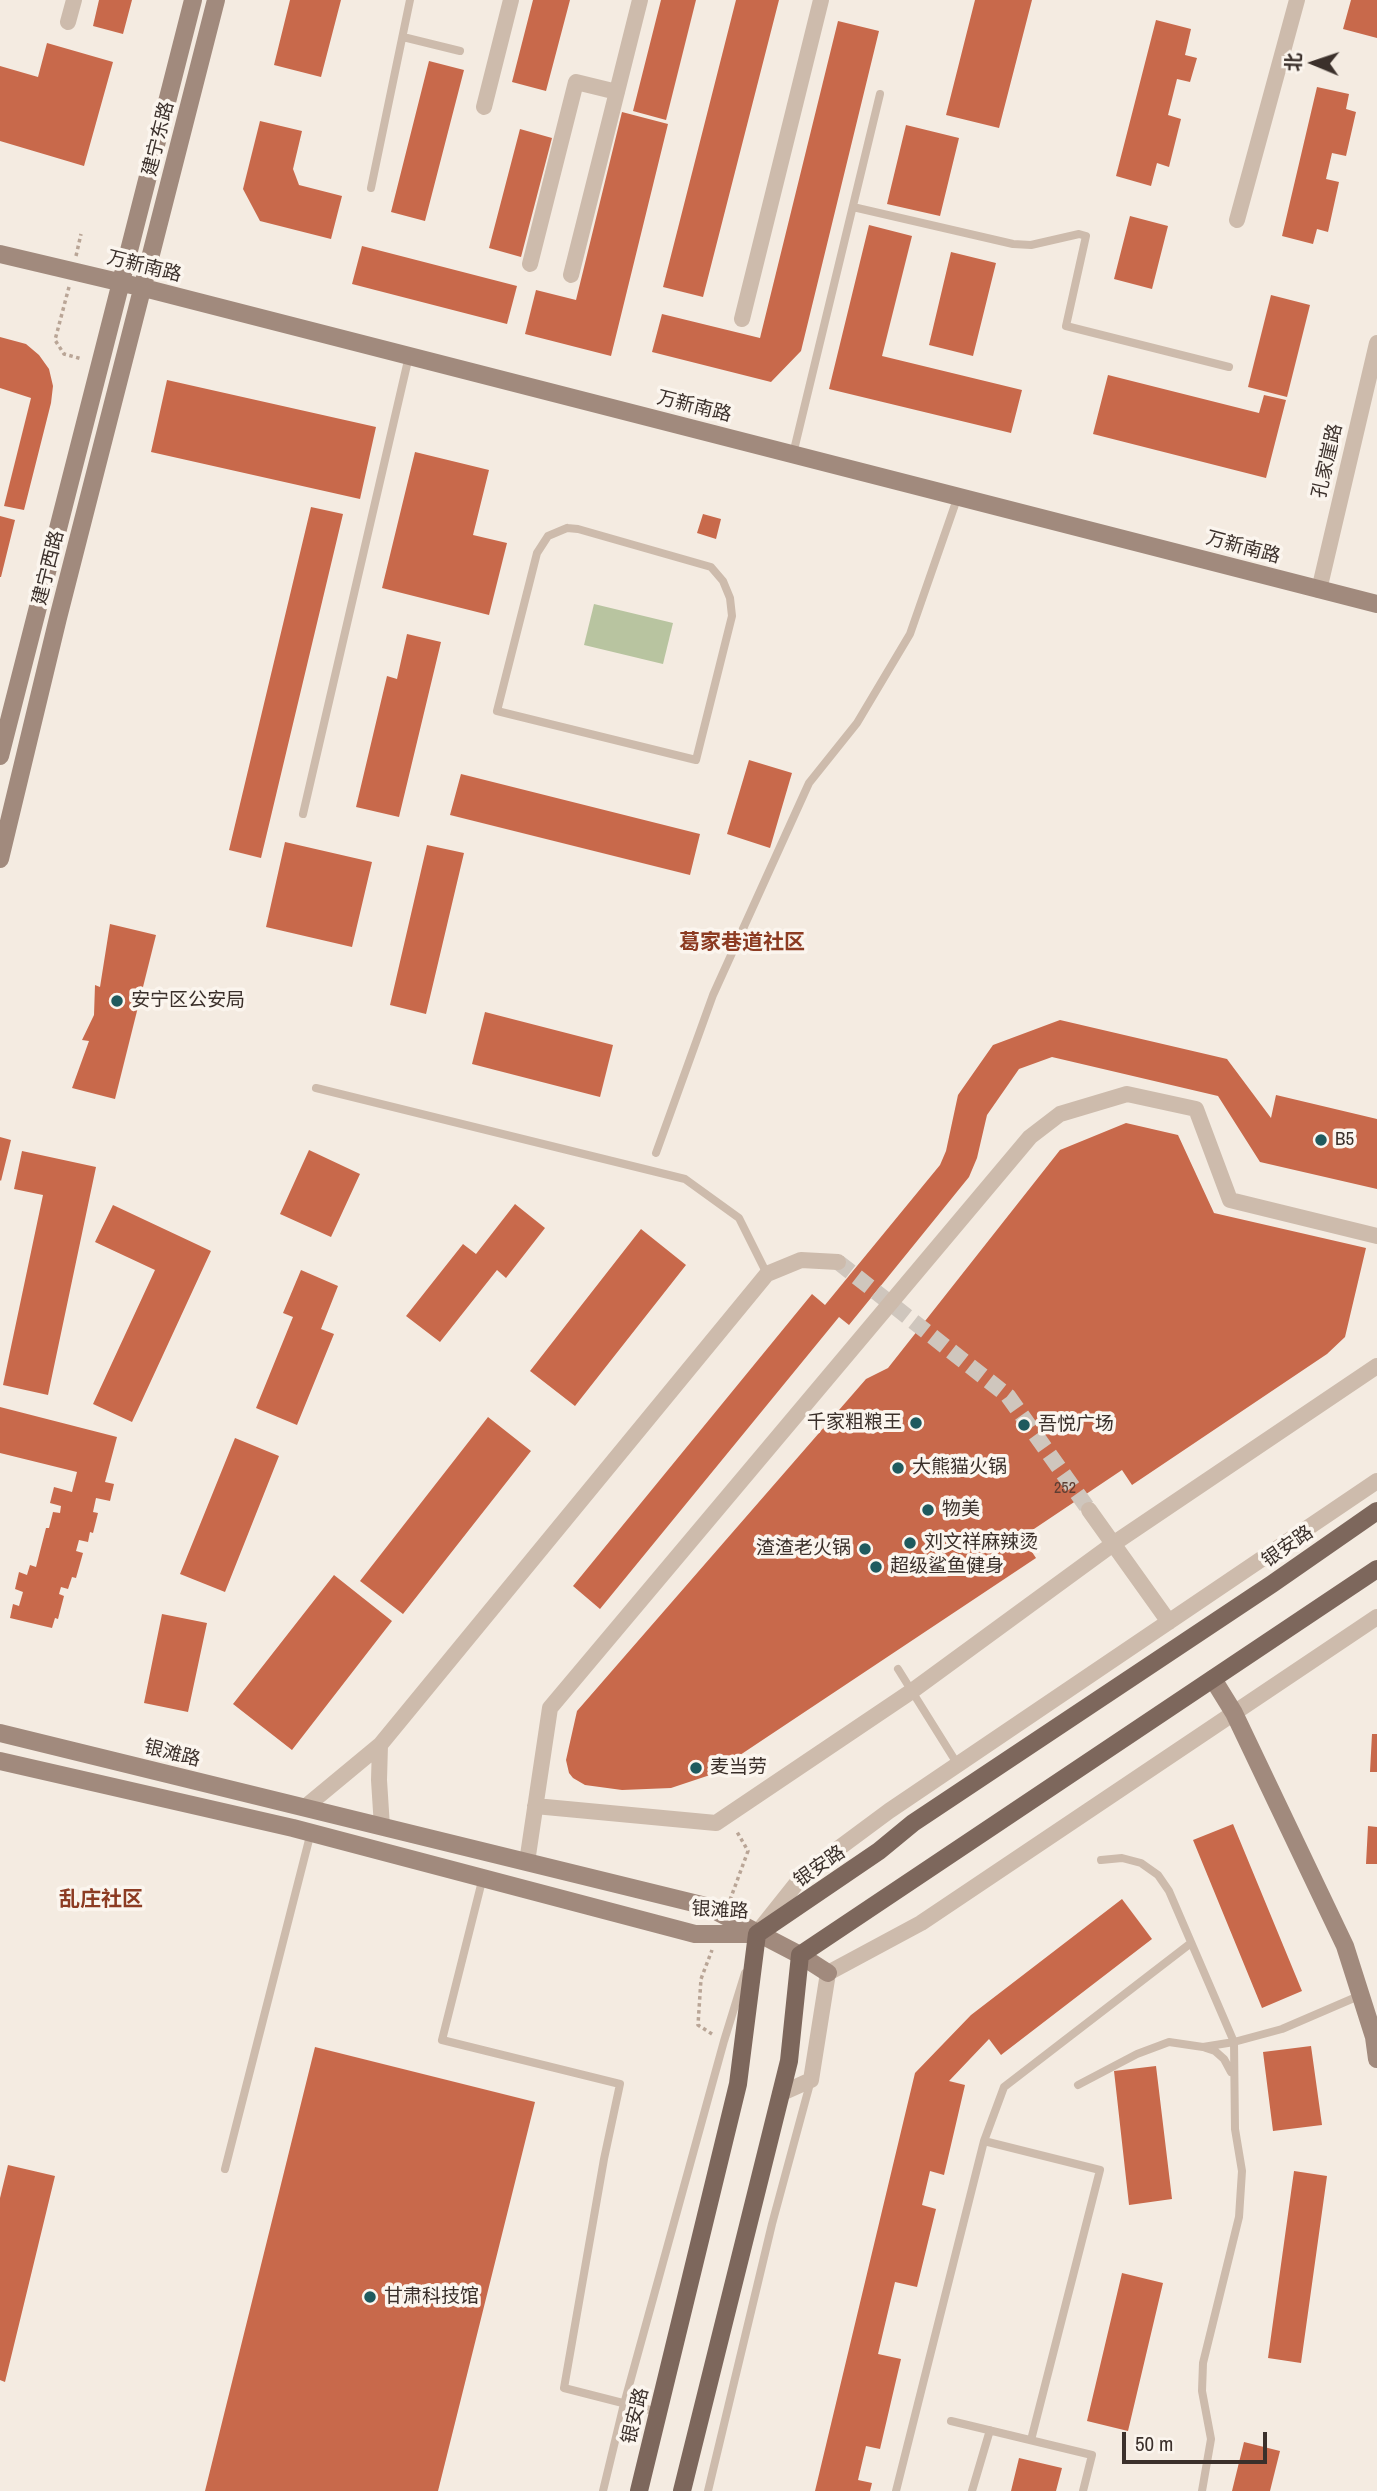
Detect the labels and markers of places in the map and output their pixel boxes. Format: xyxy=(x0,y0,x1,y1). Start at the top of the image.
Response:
place label: 安宁区公安局 xyxy=(131,990,245,1012)
marker: 安宁区公安局 xyxy=(109,993,125,1009)
place label: B5 xyxy=(1335,1129,1354,1151)
marker: B5 xyxy=(1313,1132,1329,1148)
place label: 千家粗粮王 xyxy=(807,1412,902,1434)
place label: 吾悦广场 xyxy=(1038,1414,1114,1436)
marker: 千家粗粮王 xyxy=(908,1415,924,1431)
marker: 吾悦广场 xyxy=(1016,1417,1032,1433)
place label: 大熊猫火锅 xyxy=(912,1457,1007,1479)
marker: 大熊猫火锅 xyxy=(890,1460,906,1476)
place label: 物美 xyxy=(942,1499,980,1521)
marker: 物美 xyxy=(920,1502,936,1518)
place label: 刘文祥麻辣烫 xyxy=(924,1532,1038,1554)
marker: 刘文祥麻辣烫 xyxy=(902,1535,918,1551)
place label: 渣渣老火锅 xyxy=(756,1538,851,1560)
marker: 渣渣老火锅 xyxy=(857,1541,873,1557)
place label: 超级鲨鱼健身 xyxy=(890,1556,1004,1578)
marker: 超级鲨鱼健身 xyxy=(868,1559,884,1575)
place label: 麦当劳 xyxy=(710,1757,767,1779)
marker: 麦当劳 xyxy=(688,1760,704,1776)
place label: 甘肃科技馆 xyxy=(384,2286,479,2308)
marker: 甘肃科技馆 xyxy=(362,2289,378,2305)

